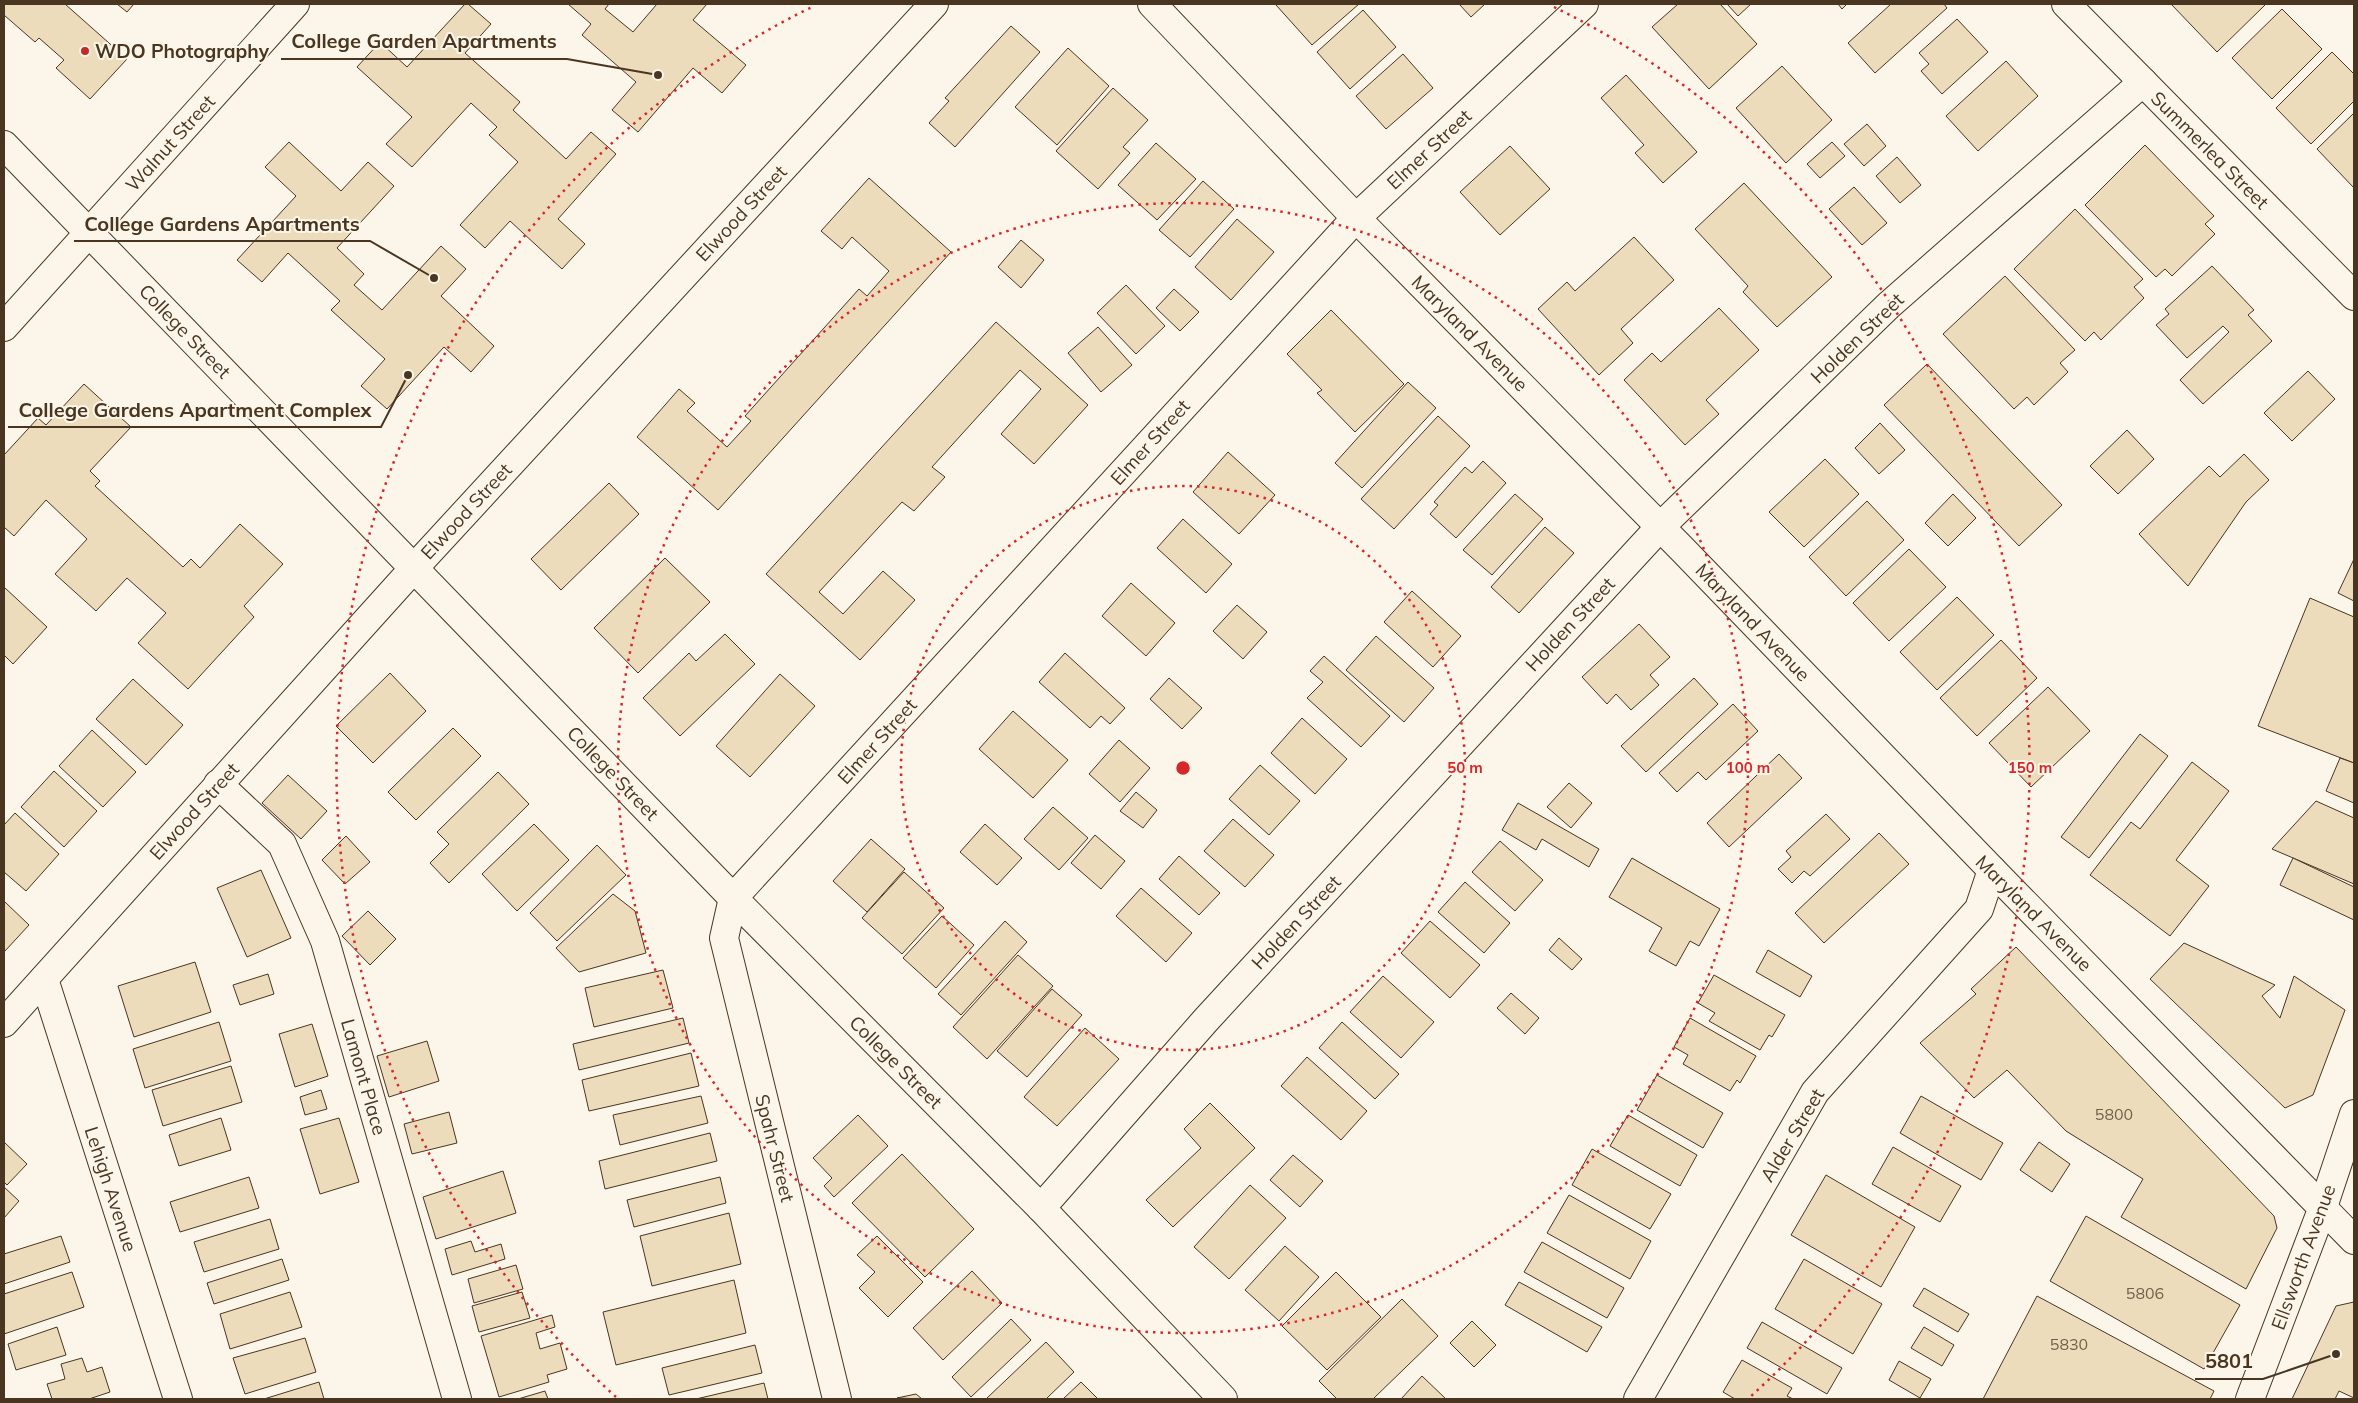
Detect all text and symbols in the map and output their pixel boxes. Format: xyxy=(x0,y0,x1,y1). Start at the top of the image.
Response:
callout: College Garden Apartments xyxy=(281,24,567,59)
text: College Garden Apartments xyxy=(291,28,557,53)
place label: WDO Photography xyxy=(95,39,270,63)
marker: WDO Photography xyxy=(79,45,91,57)
street label: Summerlea Street xyxy=(2146,86,2274,214)
street label: Walnut Street xyxy=(120,89,220,196)
street label: Elmer Street xyxy=(1382,103,1477,194)
street label: Elwood Street xyxy=(690,160,792,266)
callout: College Gardens Apartments xyxy=(74,206,370,241)
text: College Gardens Apartments xyxy=(84,211,360,236)
street label: Maryland Avenue xyxy=(1407,270,1533,396)
street label: College Street xyxy=(134,279,236,383)
street label: Holden Street xyxy=(1805,287,1909,388)
callout: College Gardens Apartment Complex xyxy=(8,392,381,427)
street label: Elmer Street xyxy=(1105,394,1195,490)
text: College Gardens Apartment Complex xyxy=(18,397,373,422)
street label: Elwood Street xyxy=(415,458,517,564)
street label: Maryland Avenue xyxy=(1691,558,1815,686)
street label: Holden Street xyxy=(1520,572,1620,676)
street label: Elmer Street xyxy=(832,693,922,789)
street label: College Street xyxy=(562,721,664,825)
street label: Elwood Street xyxy=(144,757,244,865)
text: 50 m xyxy=(1447,758,1483,777)
text: 100 m xyxy=(1726,758,1770,777)
text: 150 m xyxy=(2008,758,2052,777)
centre of rings xyxy=(1174,759,1192,777)
street label: Maryland Avenue xyxy=(1971,850,2097,976)
street label: Holden Street xyxy=(1246,870,1346,974)
street label: College Street xyxy=(844,1010,948,1114)
street label: Lamont Place xyxy=(336,1016,392,1138)
street label: Alder Street xyxy=(1755,1084,1829,1186)
street label: Spahr Street xyxy=(750,1092,800,1205)
house number: 5800 xyxy=(2095,1104,2133,1124)
street label: Lehigh Avenue xyxy=(80,1123,142,1255)
street label: Ellsworth Avenue xyxy=(2266,1181,2340,1333)
house number: 5806 xyxy=(2126,1283,2164,1303)
house number: 5830 xyxy=(2050,1334,2088,1354)
callout: 5801 xyxy=(2195,1344,2263,1379)
text: 5801 xyxy=(2205,1348,2253,1373)

